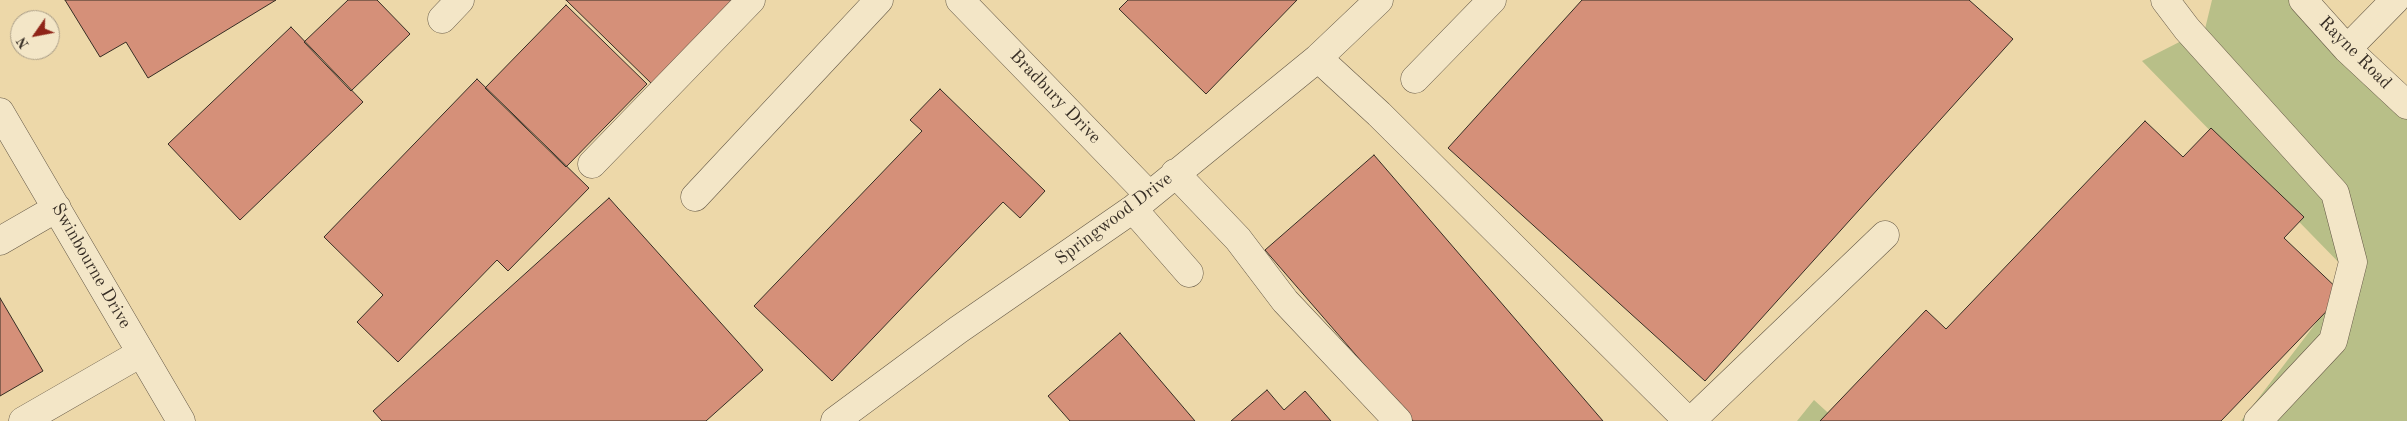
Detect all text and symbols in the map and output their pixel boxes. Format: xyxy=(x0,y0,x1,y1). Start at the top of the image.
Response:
north arrow xyxy=(10,10,60,60)
street label: Rayne Road xyxy=(2314,12,2396,94)
text: N xyxy=(14,34,32,51)
street label: Bradbury Drive xyxy=(1005,46,1105,148)
street label: Springwood Drive xyxy=(1051,168,1177,270)
street label: Swinbourne Drive xyxy=(46,199,136,333)

